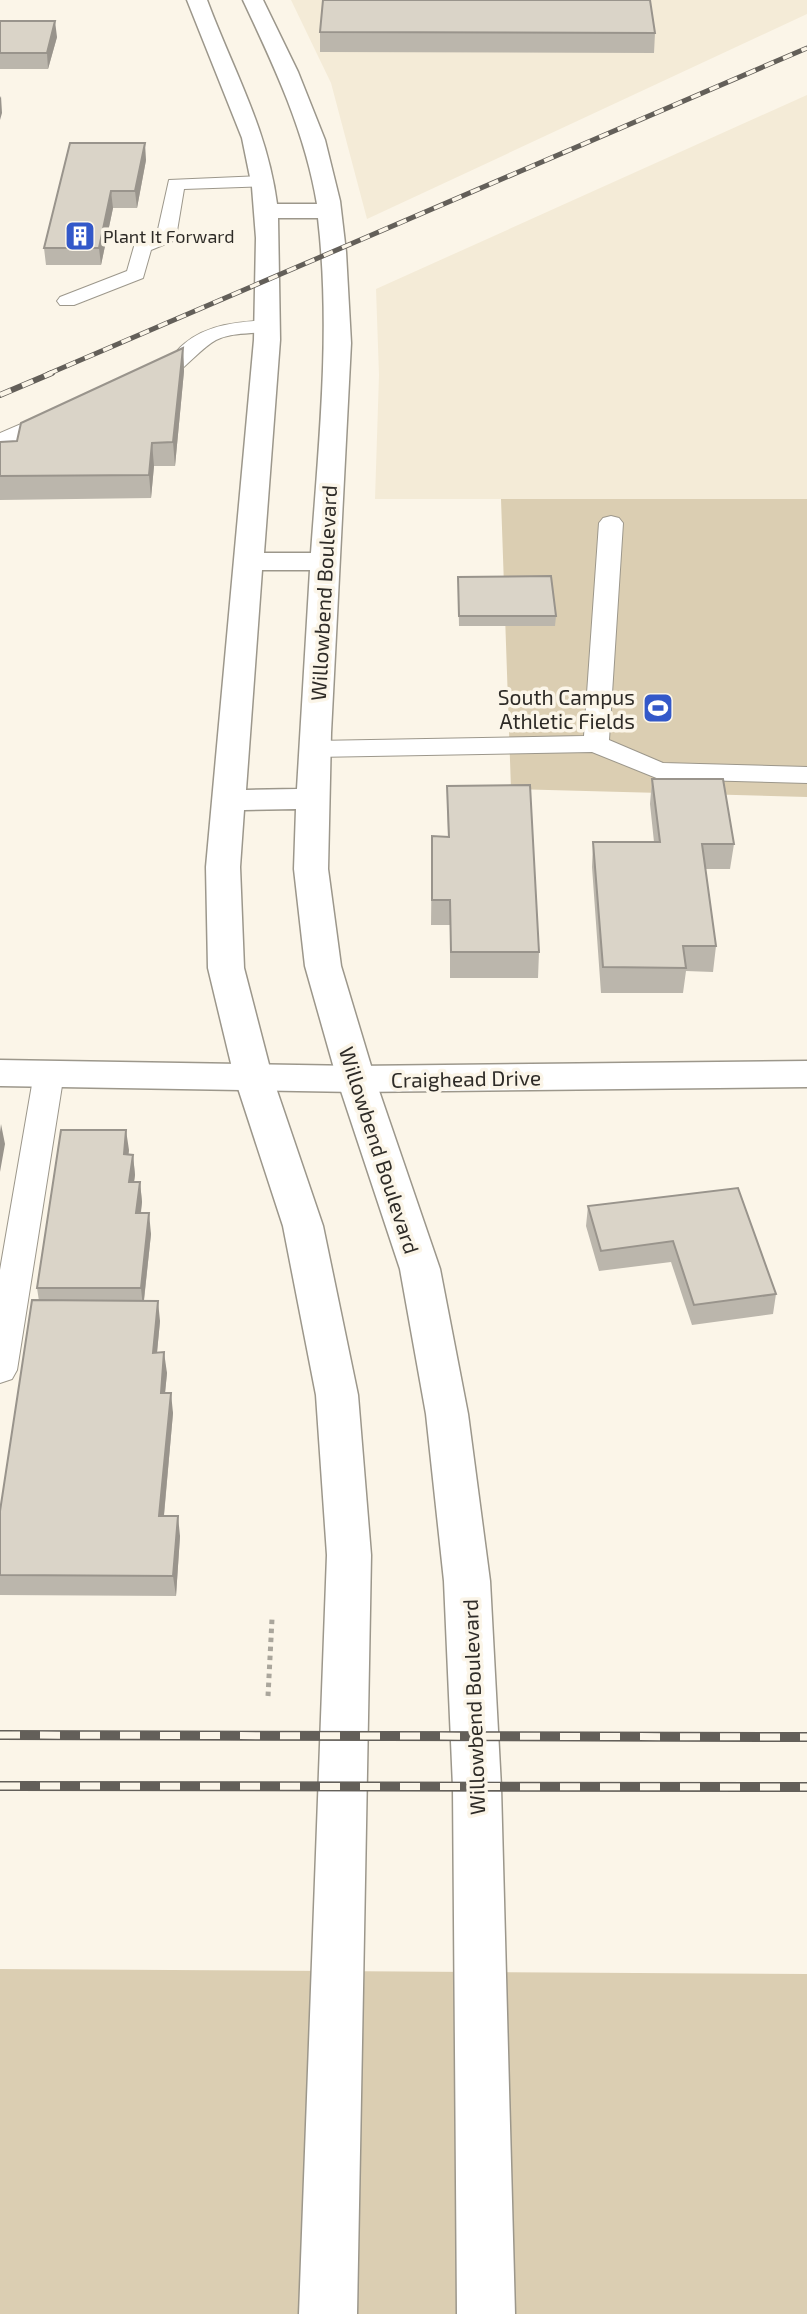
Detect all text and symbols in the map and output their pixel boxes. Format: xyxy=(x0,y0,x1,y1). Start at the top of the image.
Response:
building icon: Plant It Forward xyxy=(63,219,97,253)
place label: Plant It Forward xyxy=(103,225,235,247)
street label: Willowbend Boulevard xyxy=(305,484,341,702)
place label: South Campus Athletic Fields xyxy=(498,684,635,733)
sports icon: South Campus Athletic Fields xyxy=(641,691,675,725)
street label: Willowbend Boulevard xyxy=(335,1043,425,1257)
street label: Craighead Drive xyxy=(391,1064,541,1092)
street label: Willowbend Boulevard xyxy=(457,1599,489,1815)

